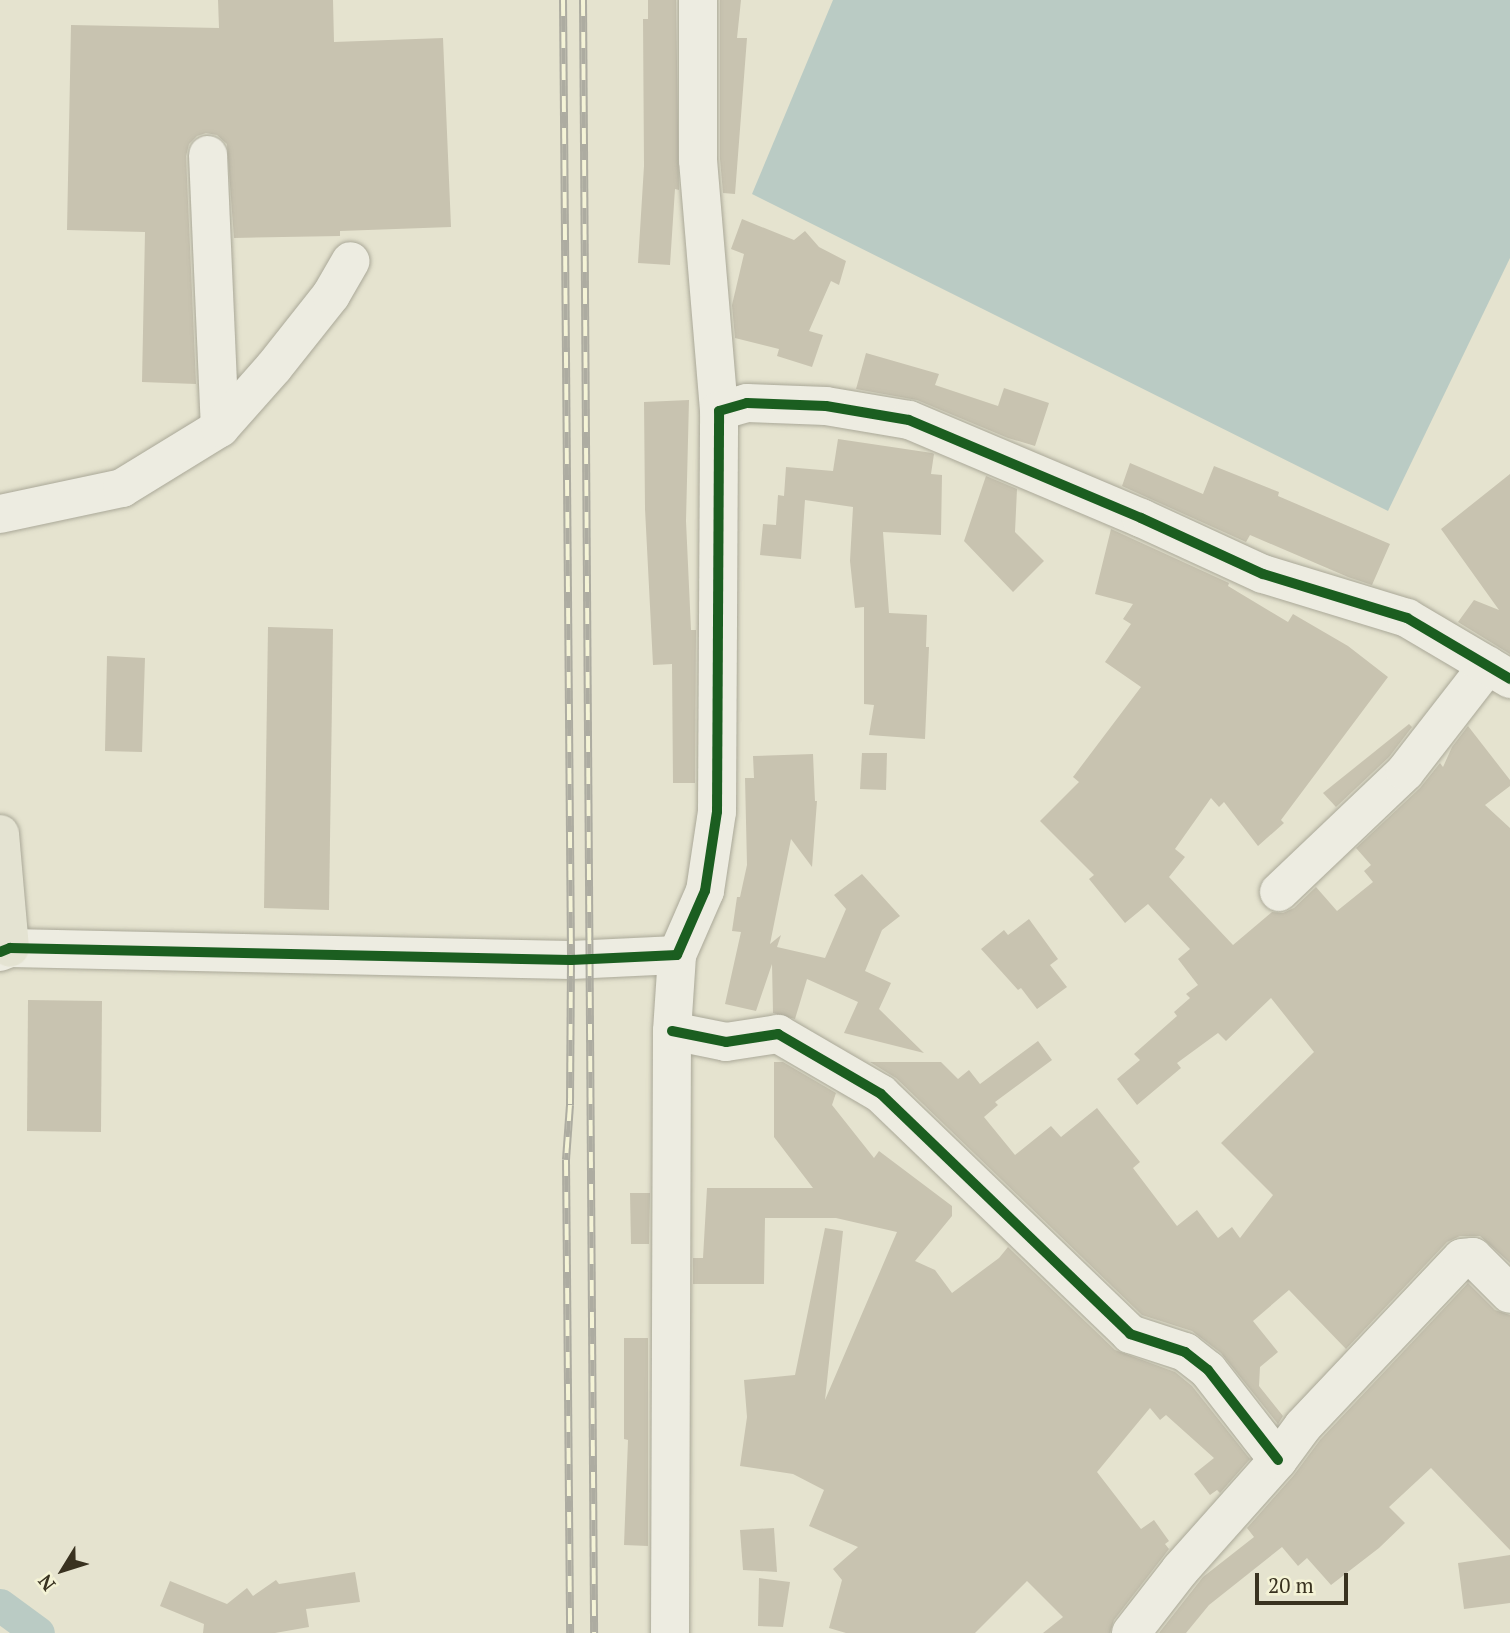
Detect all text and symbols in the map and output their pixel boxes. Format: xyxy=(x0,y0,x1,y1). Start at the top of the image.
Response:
north arrow xyxy=(28,1535,98,1605)
scale bar xyxy=(1258,1560,1351,1604)
text: N xyxy=(32,1570,60,1597)
text: 20 m xyxy=(1268,1571,1314,1599)

